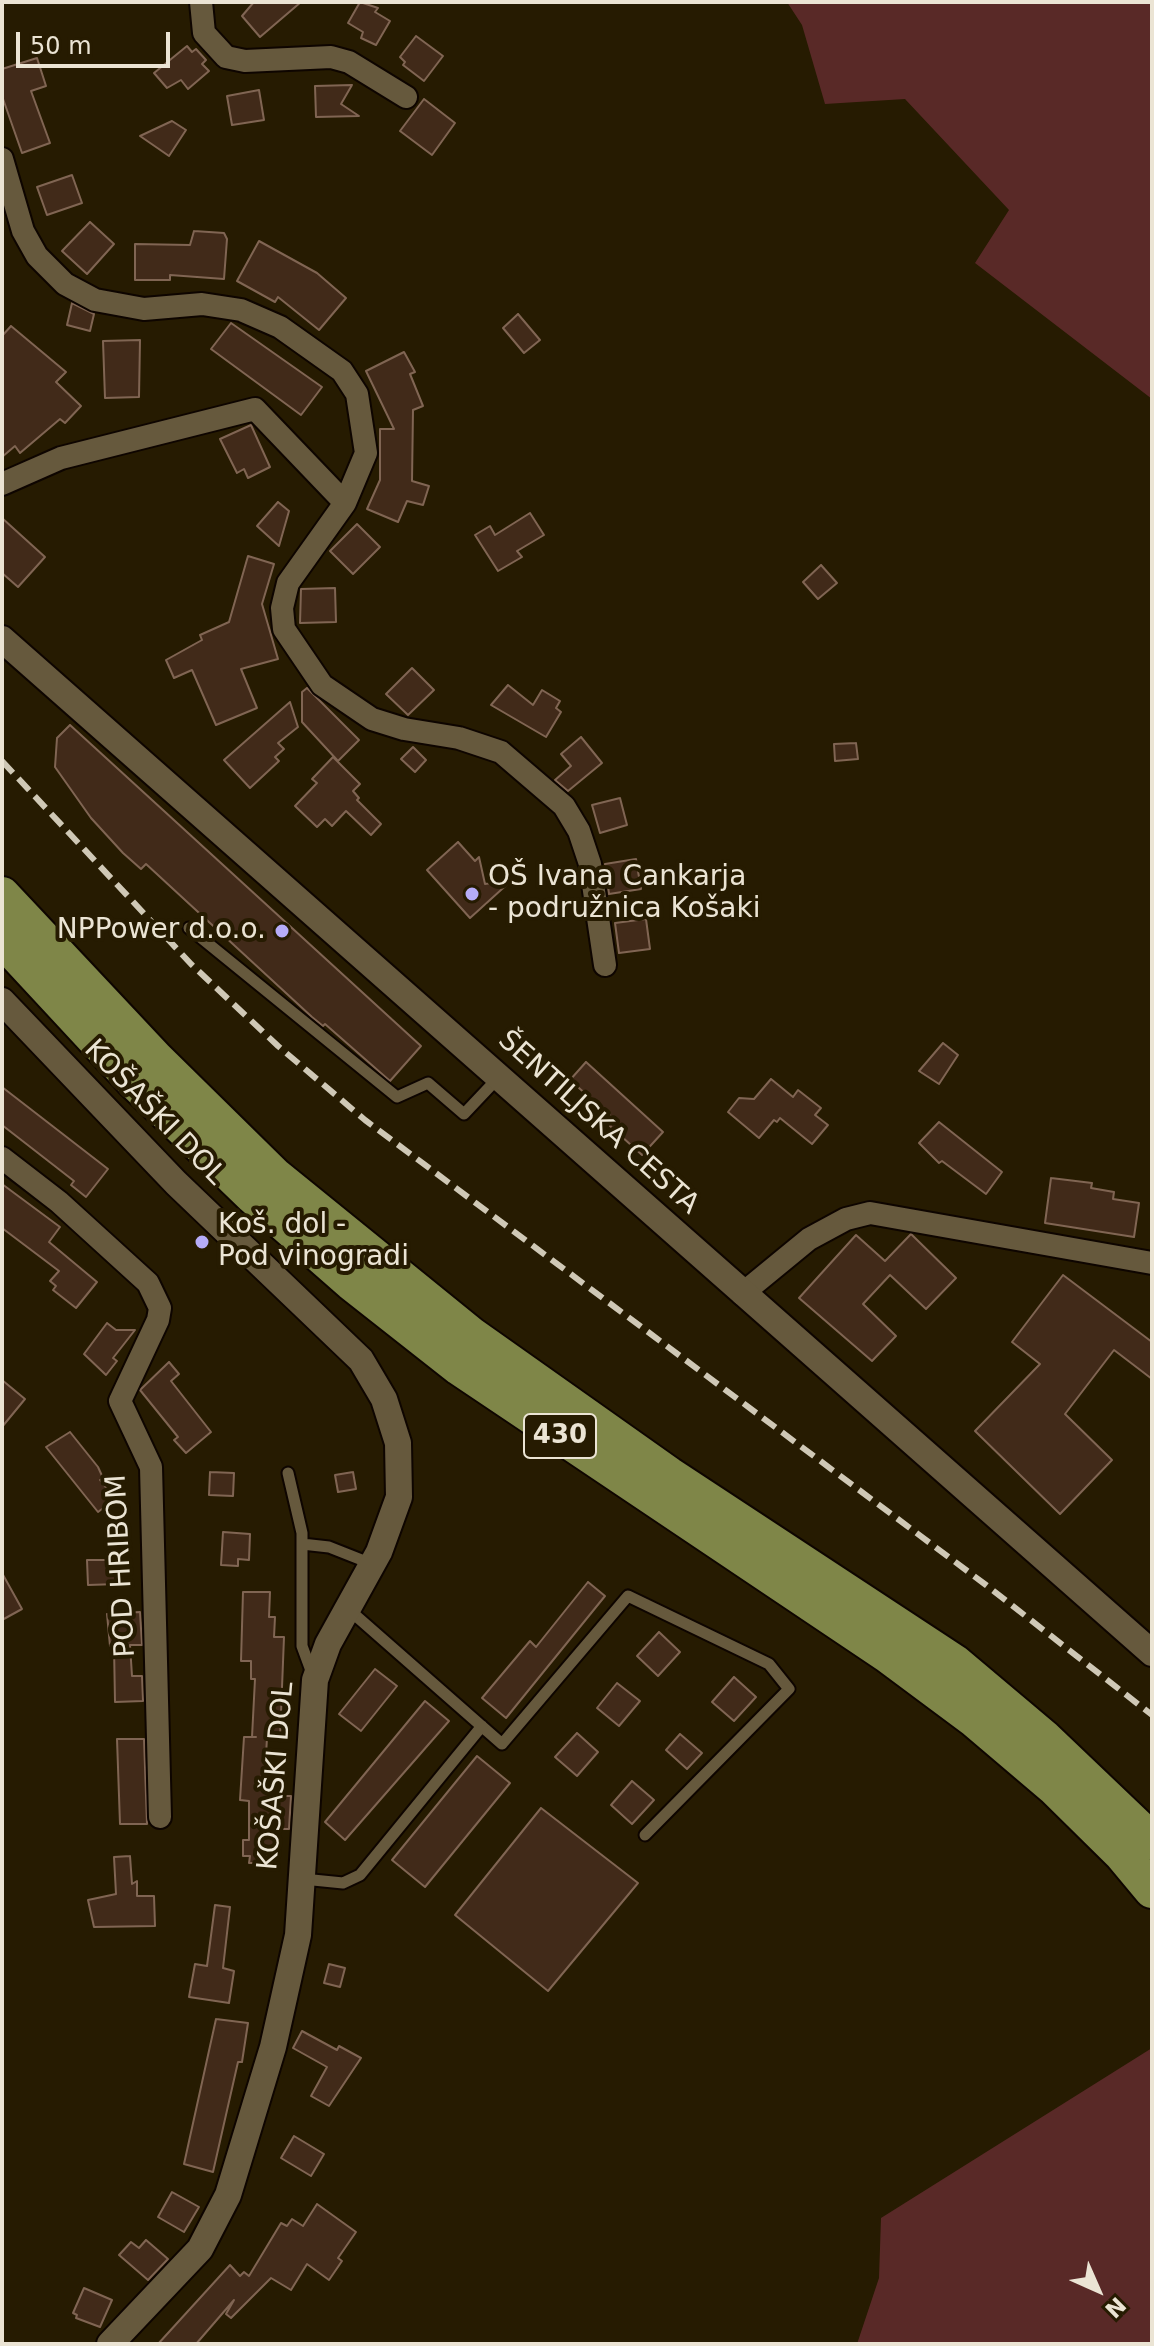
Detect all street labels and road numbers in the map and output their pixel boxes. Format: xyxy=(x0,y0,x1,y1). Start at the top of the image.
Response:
street label: ŠENTILJSKA CESTA xyxy=(491,1024,705,1222)
street label: KOŠAŠKI DOL xyxy=(76,1033,232,1193)
road number: 430 xyxy=(524,1414,596,1458)
street label: POD HRIBOM xyxy=(100,1474,144,1658)
street label: KOŠAŠKI DOL xyxy=(252,1680,302,1872)

